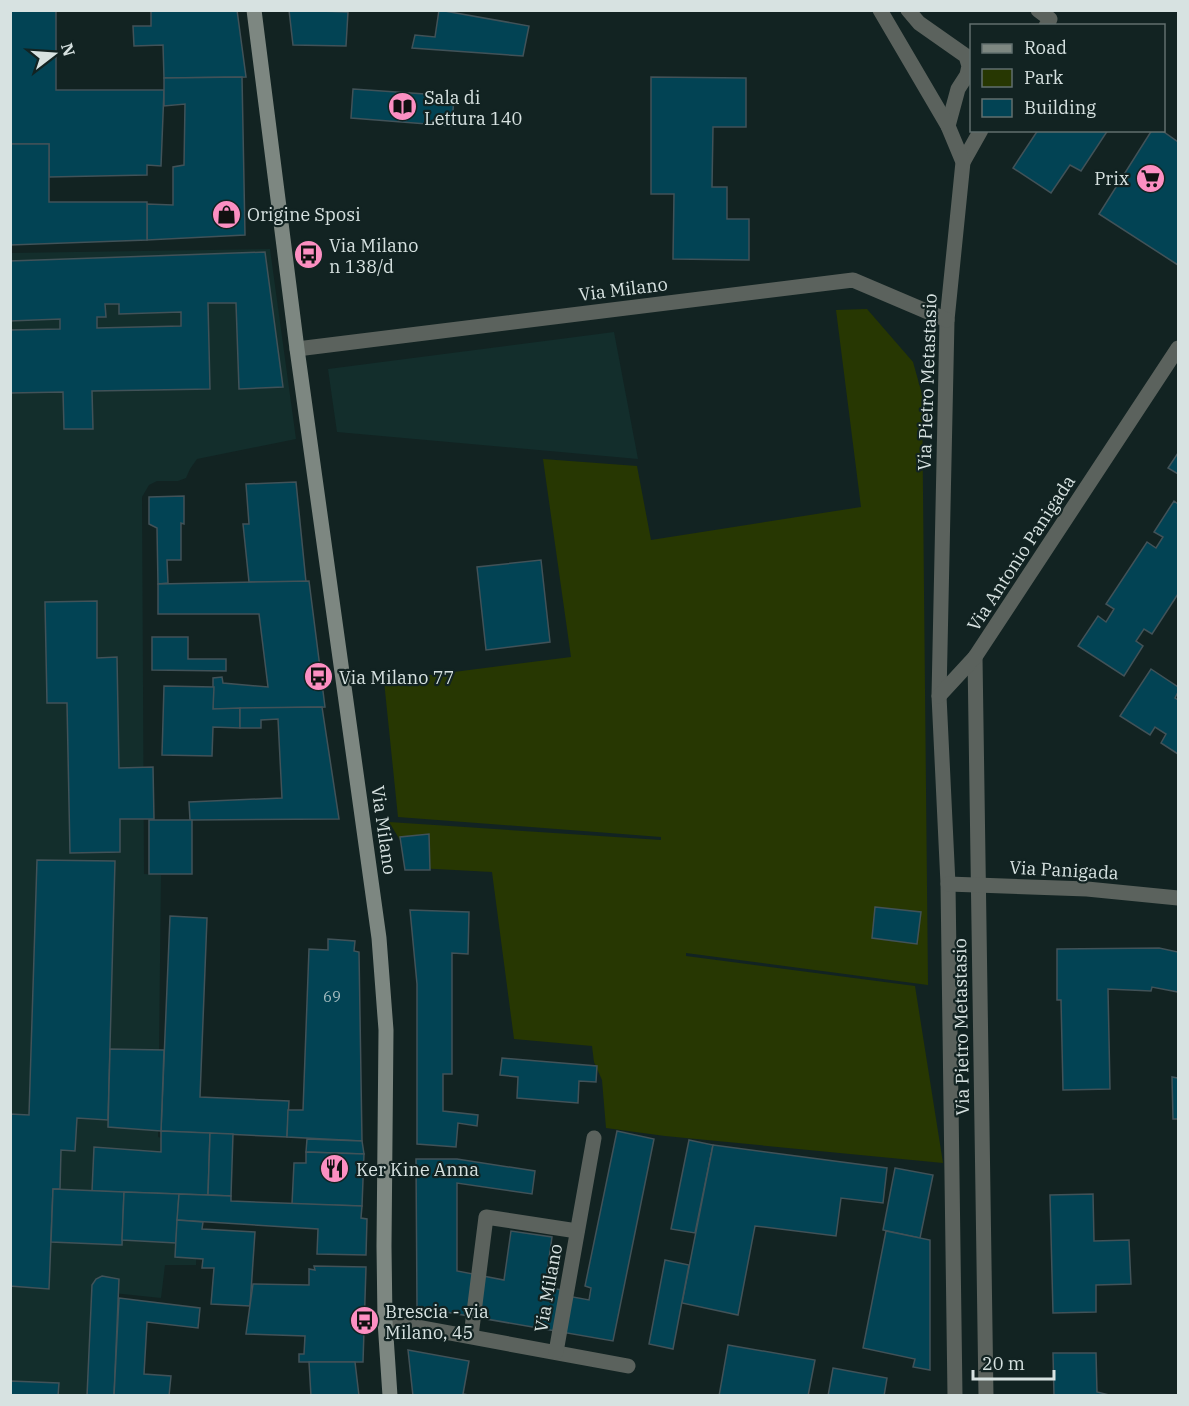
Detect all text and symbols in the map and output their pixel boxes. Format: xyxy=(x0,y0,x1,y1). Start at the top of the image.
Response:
north arrow xyxy=(24,24,84,84)
legend xyxy=(970,24,1165,132)
text: Road xyxy=(1024,36,1067,59)
text: N xyxy=(57,41,80,59)
text: Park xyxy=(1024,66,1064,89)
place label: Sala di Lettura 140 xyxy=(424,86,522,130)
library icon: Sala di Lettura 140 xyxy=(387,91,419,123)
text: Building xyxy=(1024,96,1096,119)
supermarket icon: Prix xyxy=(1134,162,1166,194)
place label: Prix xyxy=(1094,167,1129,190)
shop icon: Origine Sposi xyxy=(210,198,242,230)
place label: Origine Sposi xyxy=(247,203,361,226)
place label: Via Milano n 138/d xyxy=(329,234,419,278)
bus stop icon: Via Milano n 138/d xyxy=(292,239,324,271)
street label: Via Milano xyxy=(577,272,669,306)
street label: Via Pietro Metastasio xyxy=(912,293,942,471)
street label: Via Antonio Panigada xyxy=(962,471,1080,635)
bus stop icon: Via Milano 77 xyxy=(302,661,334,693)
place label: Via Milano 77 xyxy=(339,666,454,689)
street label: Via Milano xyxy=(366,784,402,876)
street label: Via Panigada xyxy=(1009,856,1119,884)
street label: Via Pietro Metastasio xyxy=(948,938,974,1116)
house number: 69 xyxy=(323,987,341,1006)
restaurant icon: Ker Kine Anna xyxy=(319,1153,351,1185)
place label: Ker Kine Anna xyxy=(356,1158,479,1181)
street label: Via Milano xyxy=(529,1242,567,1334)
place label: Brescia - via Milano, 45 xyxy=(385,1300,489,1344)
bus stop icon: Brescia - via Milano, 45 xyxy=(348,1305,380,1337)
scale bar xyxy=(973,1343,1054,1381)
text: 20 m xyxy=(982,1352,1025,1375)

